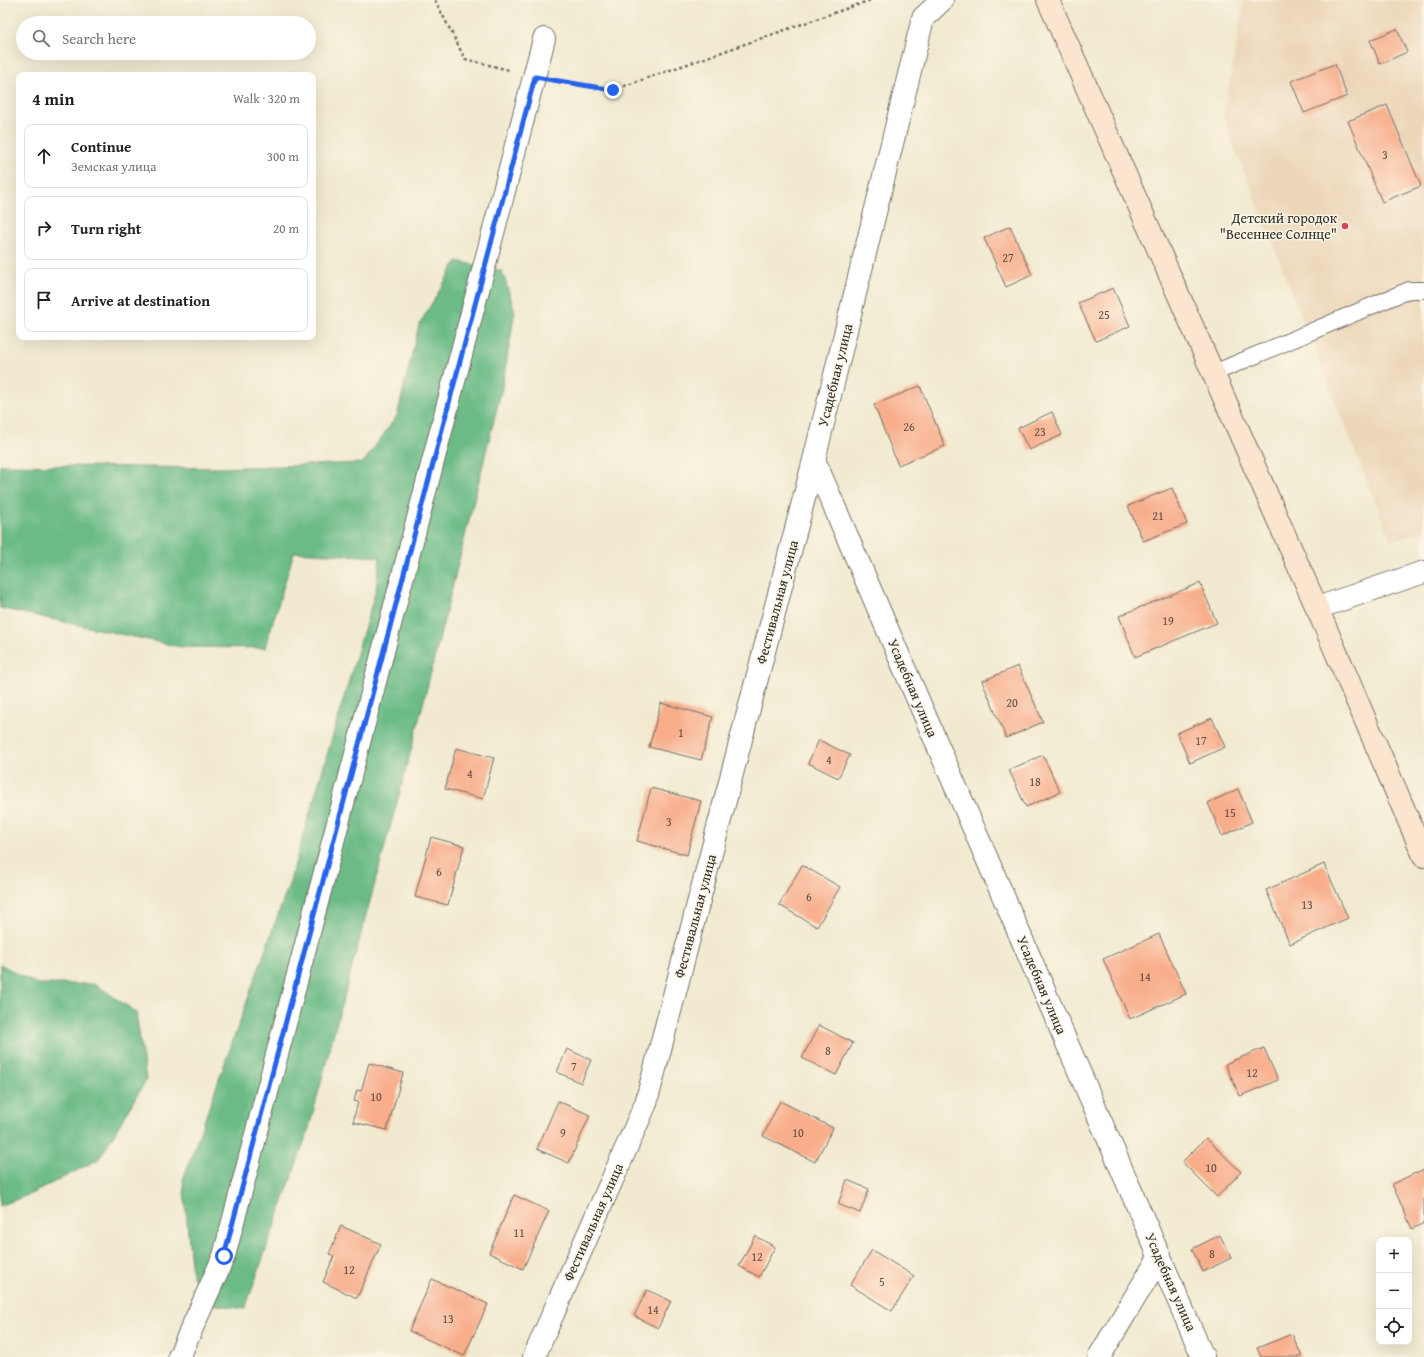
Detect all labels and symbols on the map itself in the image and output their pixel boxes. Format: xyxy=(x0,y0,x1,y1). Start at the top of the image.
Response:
route end xyxy=(604,81,622,99)
house number: 3 xyxy=(1382,146,1388,163)
place label: Детский городок "Весеннее Солнце" xyxy=(1220,208,1338,244)
marker: Детский городок "Весеннее Солнце" xyxy=(1340,221,1350,231)
house number: 27 xyxy=(1002,249,1014,266)
house number: 25 xyxy=(1098,306,1110,323)
street label: Усадебная улица xyxy=(813,321,858,429)
house number: 26 xyxy=(903,418,915,435)
house number: 23 xyxy=(1034,423,1046,440)
house number: 21 xyxy=(1152,507,1164,524)
street label: Фестивальная улица xyxy=(751,538,803,666)
house number: 19 xyxy=(1162,612,1174,629)
street label: Усадебная улица xyxy=(883,636,943,741)
house number: 20 xyxy=(1006,694,1018,711)
house number: 1 xyxy=(678,724,684,741)
house number: 17 xyxy=(1195,732,1207,749)
house number: 4 xyxy=(826,751,832,768)
house number: 4 xyxy=(467,765,473,782)
house number: 18 xyxy=(1029,773,1041,790)
house number: 15 xyxy=(1224,804,1236,821)
house number: 3 xyxy=(666,813,672,830)
street label: Фестивальная улица xyxy=(669,852,721,980)
house number: 6 xyxy=(436,863,442,880)
house number: 6 xyxy=(806,888,812,905)
house number: 13 xyxy=(1301,896,1313,913)
street label: Усадебная улица xyxy=(1012,933,1072,1038)
house number: 14 xyxy=(1139,968,1151,985)
house number: 8 xyxy=(825,1042,831,1059)
house number: 7 xyxy=(571,1058,577,1075)
house number: 12 xyxy=(1246,1064,1258,1081)
house number: 10 xyxy=(370,1088,382,1105)
house number: 9 xyxy=(560,1124,566,1141)
house number: 10 xyxy=(792,1124,804,1141)
street label: Фестивальная улица xyxy=(558,1159,628,1284)
house number: 10 xyxy=(1205,1159,1217,1176)
house number: 11 xyxy=(513,1224,525,1241)
street label: Усадебная улица xyxy=(1140,1230,1202,1335)
house number: 8 xyxy=(1209,1245,1215,1262)
route start xyxy=(215,1247,233,1265)
house number: 12 xyxy=(751,1248,763,1265)
house number: 12 xyxy=(343,1261,355,1278)
house number: 5 xyxy=(879,1273,885,1290)
house number: 14 xyxy=(647,1301,659,1318)
house number: 13 xyxy=(442,1310,454,1327)

